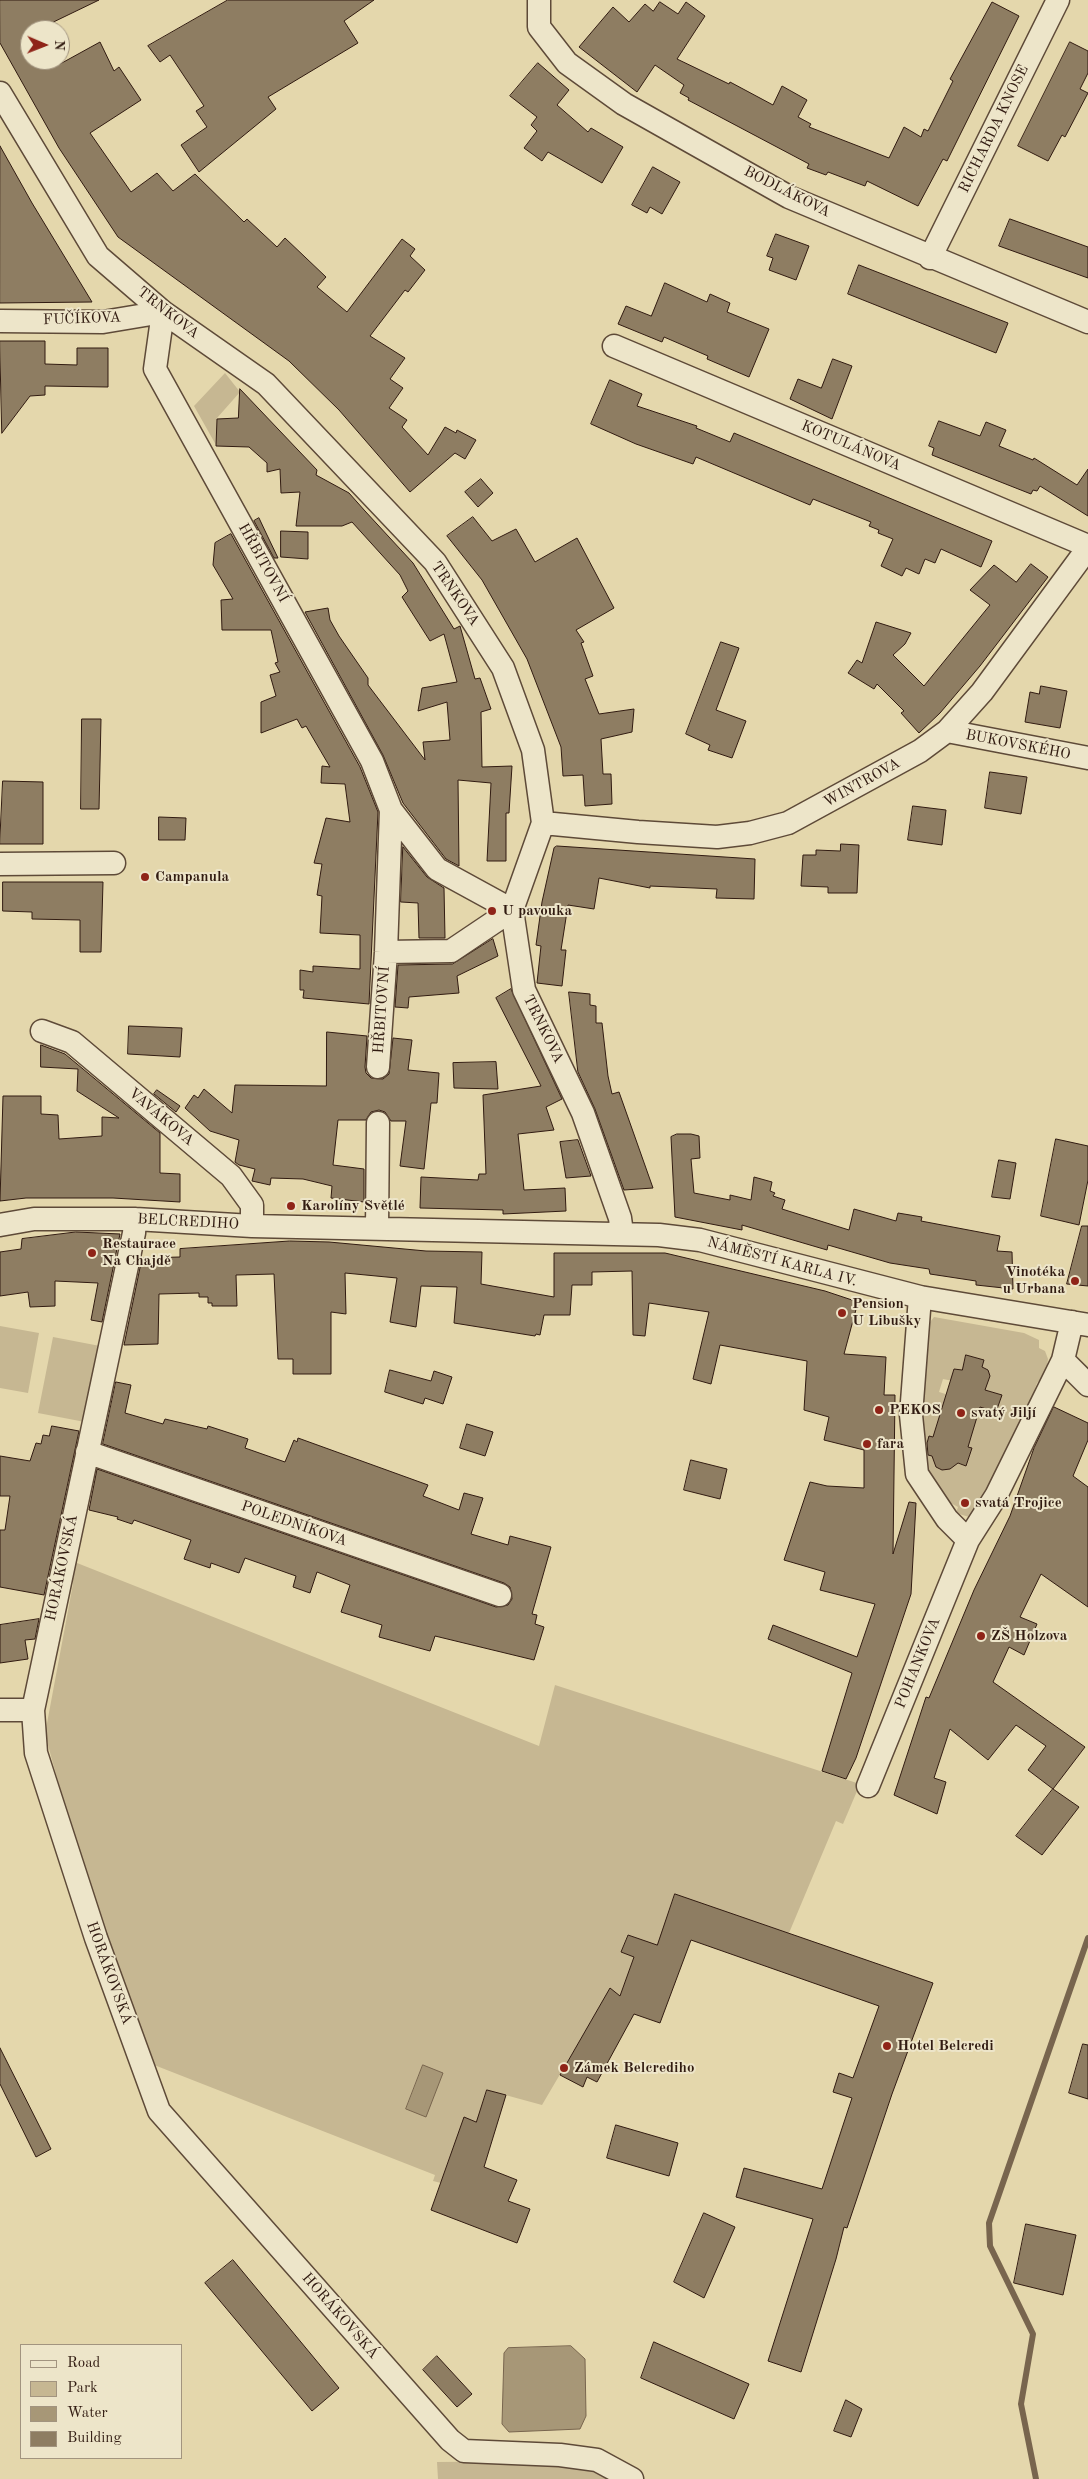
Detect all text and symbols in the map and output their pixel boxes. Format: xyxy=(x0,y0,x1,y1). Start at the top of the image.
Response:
north arrow xyxy=(20,20,70,70)
text: N xyxy=(52,40,66,51)
street label: RICHARDA KNOSE xyxy=(955,62,1033,196)
street label: BODLÁKOVA xyxy=(741,162,833,222)
street label: TRNKOVA xyxy=(133,283,203,343)
street label: FUČÍKOVA xyxy=(43,309,121,329)
street label: KOTULÁNOVA xyxy=(798,417,904,475)
street label: HŘBITOVNÍ xyxy=(234,520,292,606)
street label: TRNKOVA xyxy=(427,558,483,630)
street label: BUKOVSKÉHO xyxy=(964,726,1072,764)
street label: WINTROVA xyxy=(820,754,904,812)
place label: Campanula xyxy=(155,868,229,886)
marker: Campanula xyxy=(139,871,151,883)
place label: U pavouka xyxy=(502,902,572,920)
marker: U pavouka xyxy=(486,905,498,917)
street label: HŘBITOVNÍ xyxy=(370,966,394,1054)
street label: TRNKOVA xyxy=(519,992,567,1066)
street label: VAVÁKOVA xyxy=(124,1084,198,1150)
place label: Karolíny Světlé xyxy=(301,1197,405,1215)
marker: Karolíny Světlé xyxy=(285,1200,297,1212)
street label: BELCREDIHO xyxy=(137,1210,239,1234)
street label: NÁMĚSTÍ KARLA IV. xyxy=(705,1233,859,1291)
place label: Restaurace Na Chajdě xyxy=(102,1235,176,1270)
marker: Restaurace Na Chajdě xyxy=(86,1247,98,1259)
place label: Vinotéka u Urbana xyxy=(1003,1263,1065,1298)
marker: Vinotéka u Urbana xyxy=(1069,1275,1081,1287)
place label: Pension U Libušky xyxy=(852,1295,921,1330)
marker: Pension U Libušky xyxy=(836,1307,848,1319)
place label: PEKOS xyxy=(889,1401,941,1419)
marker: PEKOS xyxy=(873,1404,885,1416)
place label: svatý Jiljí xyxy=(971,1404,1036,1422)
marker: svatý Jiljí xyxy=(955,1407,967,1419)
place label: fara xyxy=(877,1435,904,1453)
marker: fara xyxy=(861,1438,873,1450)
place label: svatá Trojice xyxy=(975,1494,1062,1512)
street label: POLEDNÍKOVA xyxy=(239,1497,349,1551)
marker: svatá Trojice xyxy=(959,1497,971,1509)
street label: HORÁKOVSKÁ xyxy=(42,1513,82,1623)
street label: POHANKOVA xyxy=(892,1615,944,1711)
place label: ZŠ Holzova xyxy=(991,1627,1067,1645)
marker: ZŠ Holzova xyxy=(975,1630,987,1642)
street label: HORÁKOVSKÁ xyxy=(82,1919,136,2027)
place label: Hotel Belcredi xyxy=(897,2037,994,2055)
marker: Hotel Belcredi xyxy=(881,2040,893,2052)
place label: Zámek Belcrediho xyxy=(574,2059,695,2077)
marker: Zámek Belcrediho xyxy=(558,2062,570,2074)
street label: HORÁKOVSKÁ xyxy=(298,2269,382,2363)
legend xyxy=(20,2344,182,2459)
text: Road xyxy=(67,2356,100,2371)
text: Park xyxy=(67,2381,98,2396)
text: Water xyxy=(67,2406,108,2421)
text: Building xyxy=(67,2431,122,2446)

